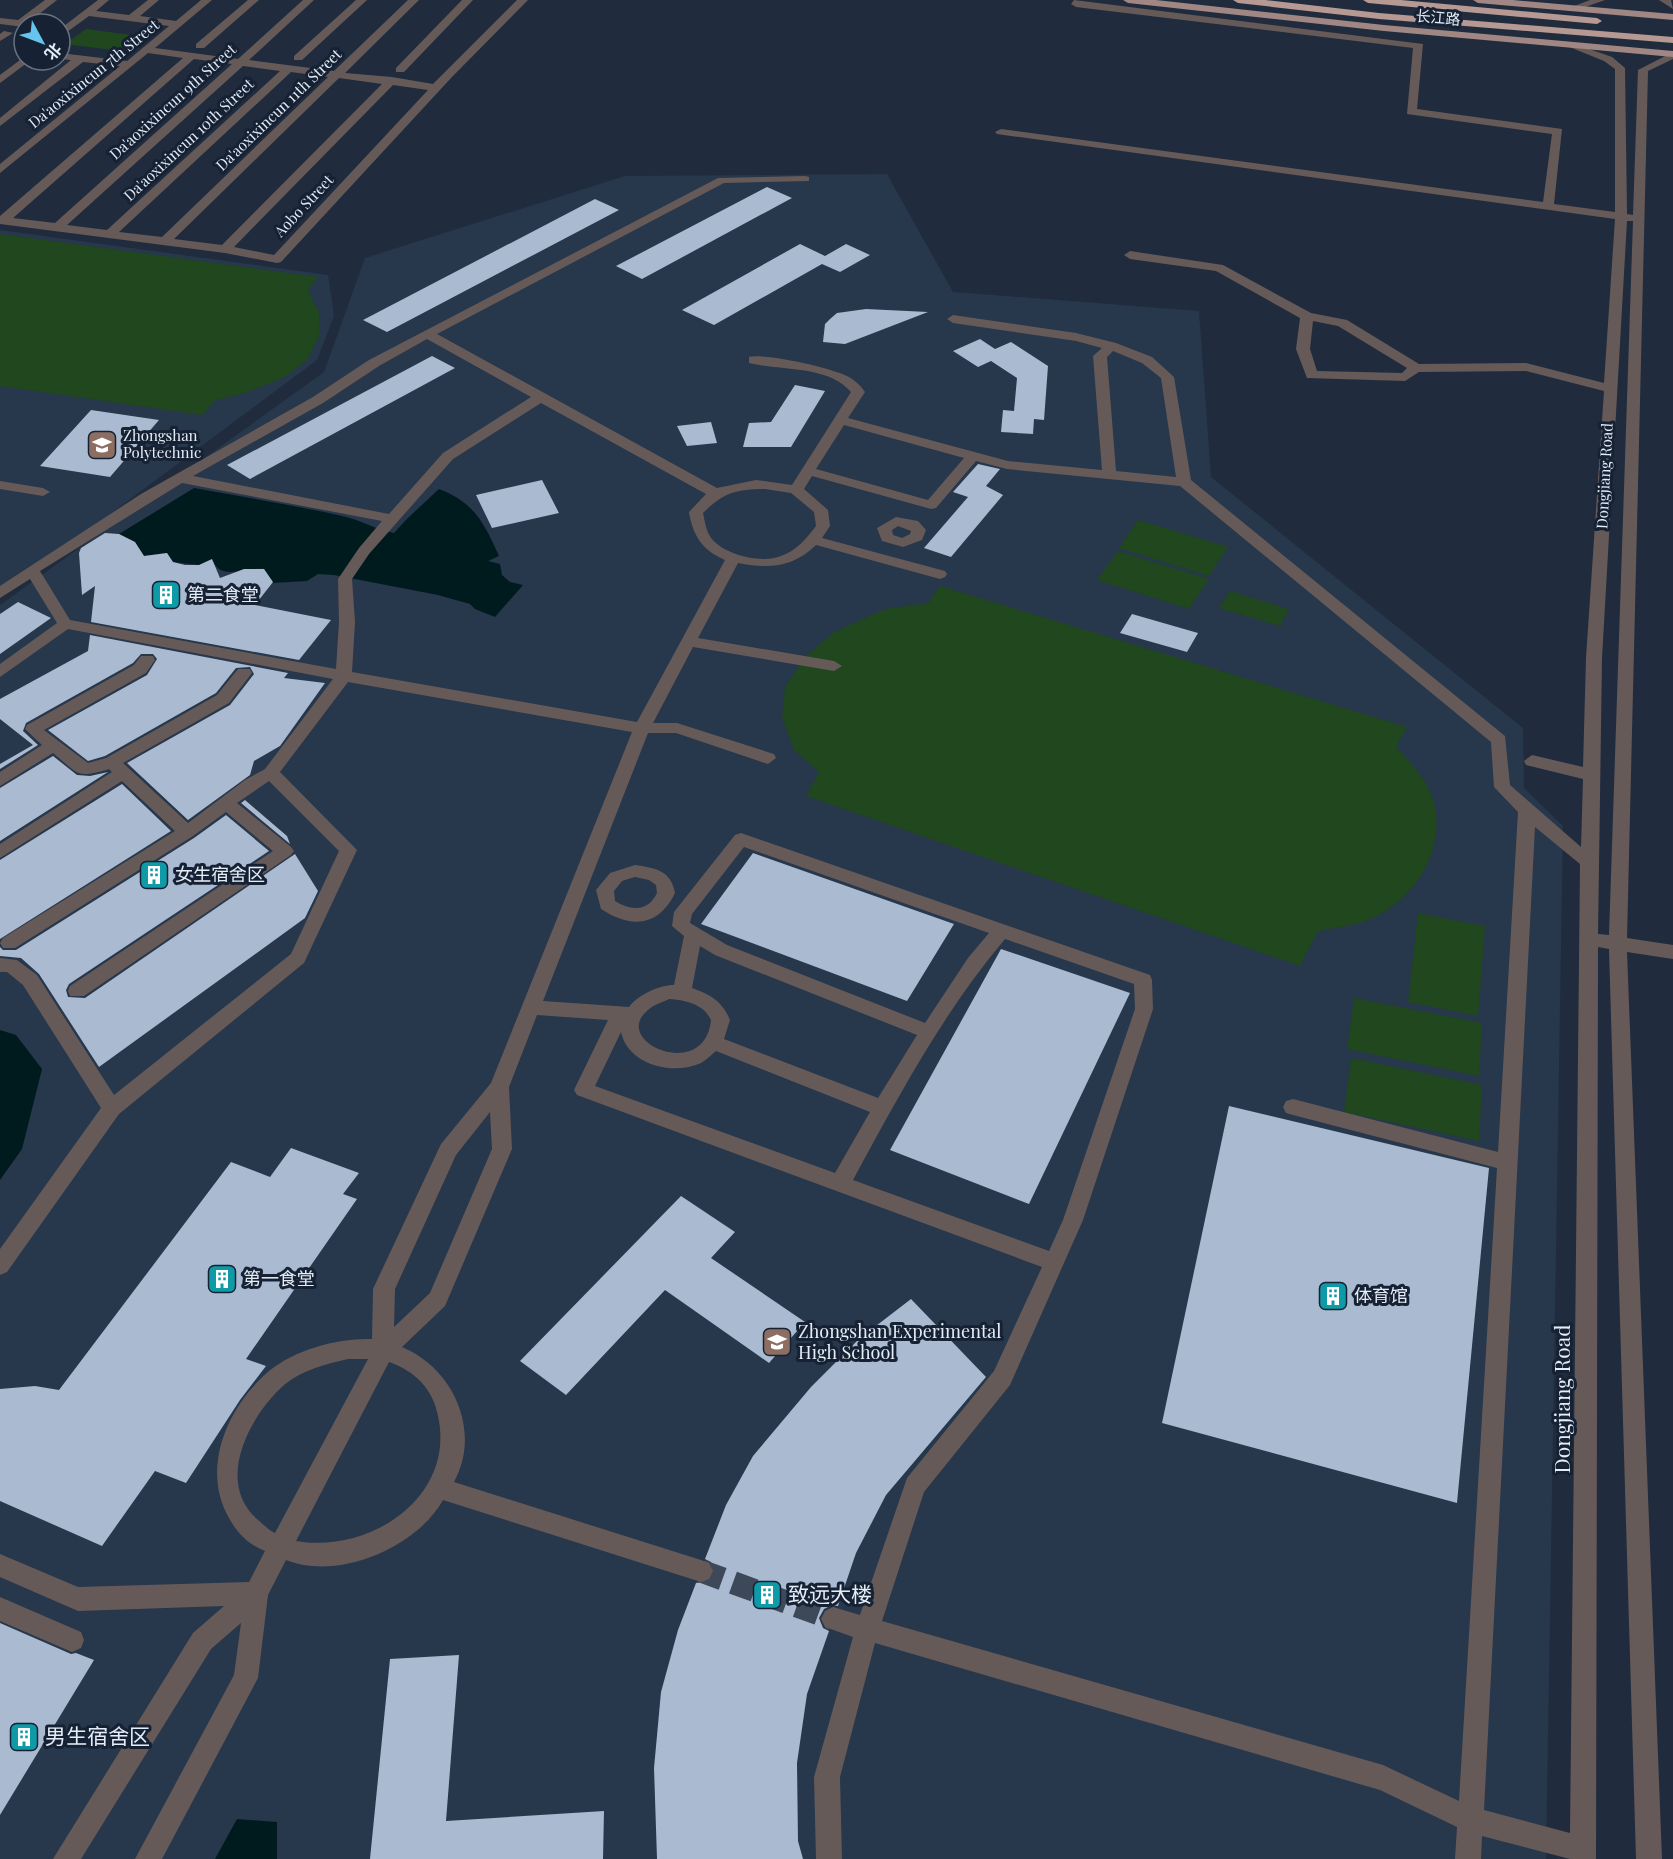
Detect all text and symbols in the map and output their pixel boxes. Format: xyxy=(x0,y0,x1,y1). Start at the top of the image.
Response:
street label: 长江路 xyxy=(1415,5,1461,29)
north arrow xyxy=(12,12,72,72)
street label: Da'aoxixincun 7th Street xyxy=(24,14,163,132)
text: 北 xyxy=(41,39,67,65)
street label: Da'aoxixincun 9th Street xyxy=(105,39,240,164)
street label: Da'aoxixincun 11th Street xyxy=(211,44,346,175)
street label: Da'aoxixincun 10th Street xyxy=(119,73,258,205)
street label: Aobo Street xyxy=(269,169,338,242)
street label: Dongjiang Road xyxy=(1591,422,1617,530)
place label: Zhongshan Polytechnic xyxy=(123,425,201,462)
school or university icon: Zhongshan Polytechnic xyxy=(86,429,118,461)
building icon: 第二食堂 xyxy=(150,579,182,611)
place label: 第二食堂 xyxy=(187,582,259,606)
building icon: 女生宿舍区 xyxy=(138,859,170,891)
place label: 女生宿舍区 xyxy=(175,862,265,886)
building icon: 第一食堂 xyxy=(206,1263,238,1295)
place label: 第一食堂 xyxy=(243,1266,315,1290)
building icon: 体育馆 xyxy=(1317,1280,1349,1312)
place label: 体育馆 xyxy=(1354,1283,1408,1307)
place label: Zhongshan Experimental High School xyxy=(798,1319,1001,1364)
street label: Dongjiang Road xyxy=(1547,1325,1575,1473)
school or university icon: Zhongshan Experimental High School xyxy=(761,1326,793,1358)
building icon: 致远大楼 xyxy=(751,1579,783,1611)
place label: 致远大楼 xyxy=(788,1579,872,1607)
building icon: 男生宿舍区 xyxy=(8,1721,40,1753)
place label: 男生宿舍区 xyxy=(45,1721,150,1749)

